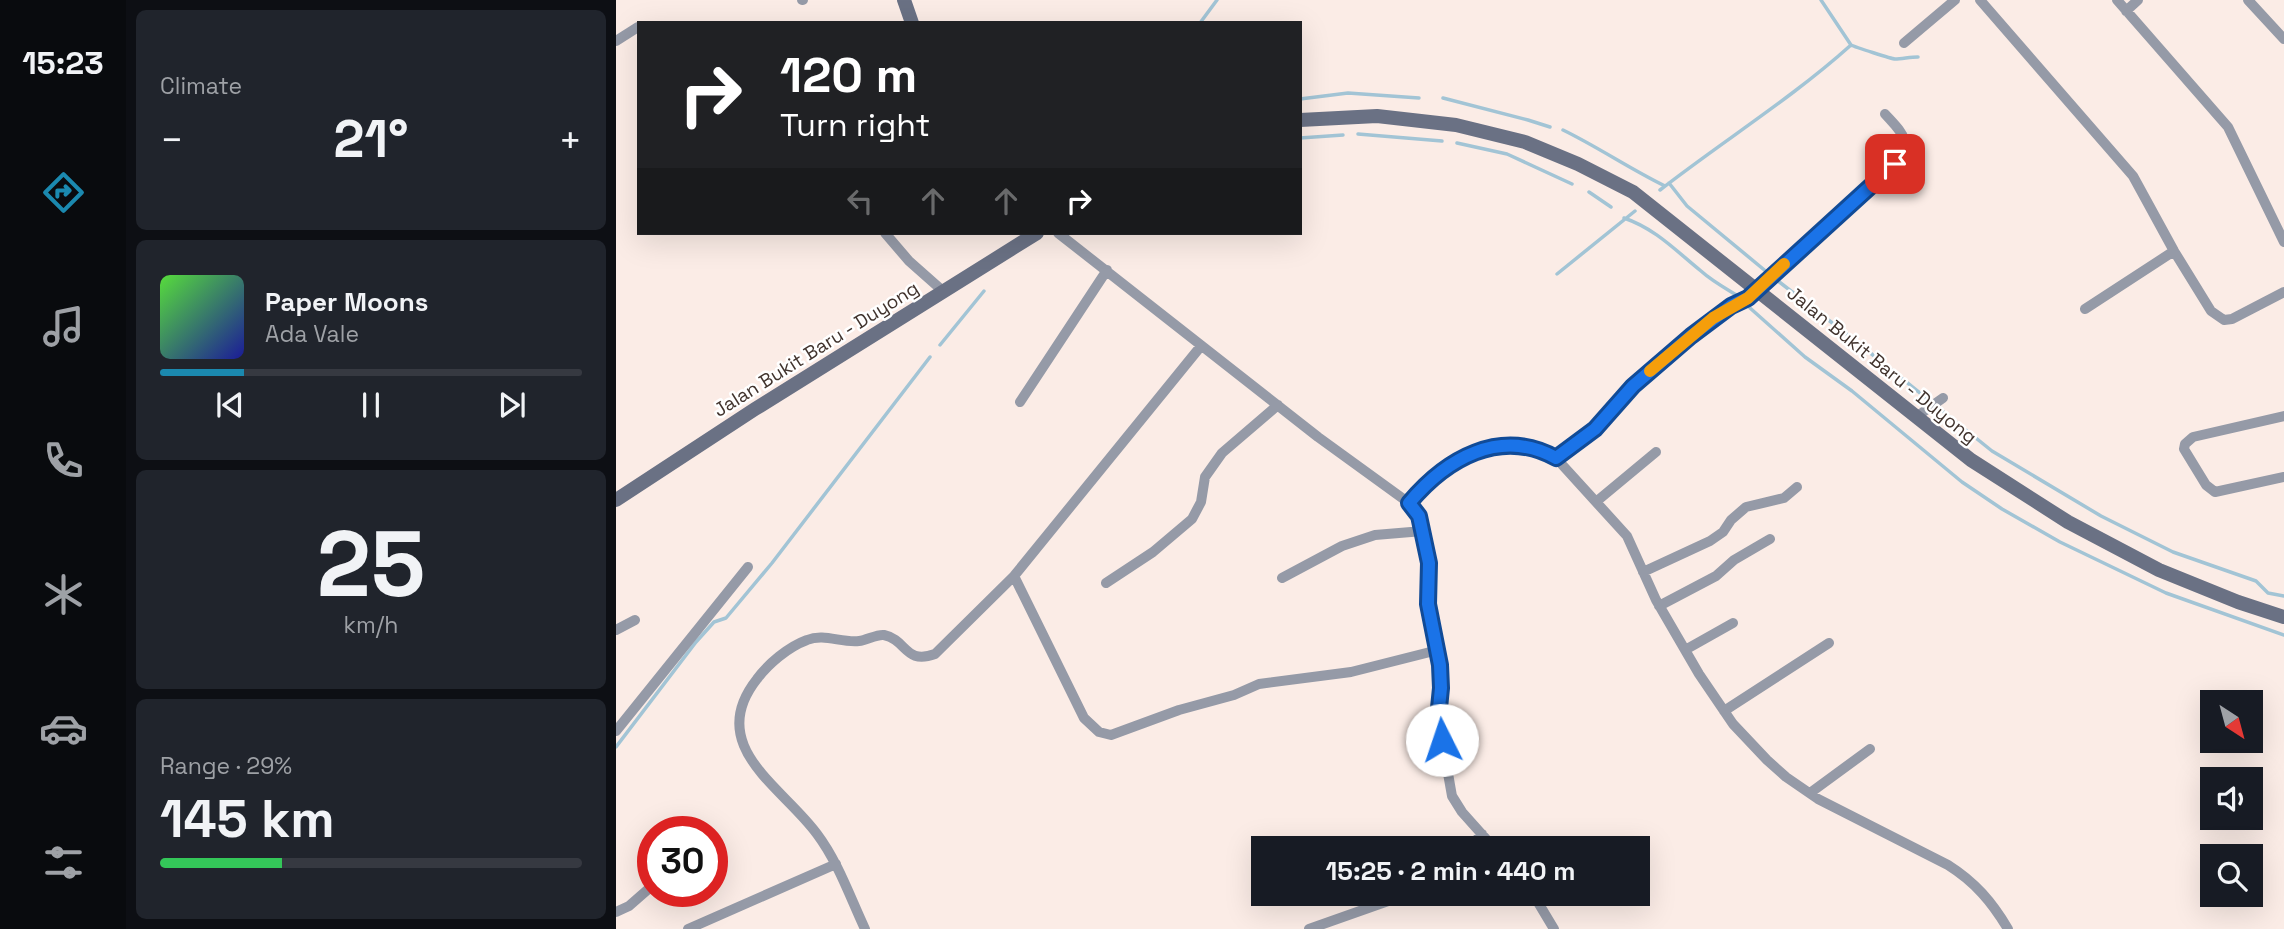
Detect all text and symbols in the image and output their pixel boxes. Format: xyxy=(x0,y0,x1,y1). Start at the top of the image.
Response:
text: 15:23 xyxy=(22,43,104,83)
text: 120 m xyxy=(780,44,917,106)
icon: right xyxy=(665,49,756,140)
text: Climate xyxy=(160,71,242,101)
text: Turn right xyxy=(780,105,930,145)
text: 21° xyxy=(334,106,408,172)
text: − xyxy=(160,116,184,164)
text: + xyxy=(558,116,582,164)
pin xyxy=(1865,134,1925,194)
icon: arrive xyxy=(1876,145,1914,183)
icon: directions xyxy=(39,168,88,217)
icon: left xyxy=(841,182,879,220)
icon: ahead xyxy=(914,182,952,220)
icon: ahead xyxy=(987,182,1025,220)
icon: right xyxy=(1060,182,1098,220)
street label: Jalan Bukit Baru - Duyong xyxy=(709,275,923,423)
street label: Jalan Bukit Baru - Duyong xyxy=(1782,281,1982,449)
text: Paper Moons xyxy=(265,285,428,319)
icon: music xyxy=(39,302,88,351)
text: Ada Vale xyxy=(265,319,359,349)
icon: previous xyxy=(211,386,249,424)
icon: pause xyxy=(352,386,390,424)
icon: next xyxy=(493,386,531,424)
icon: phone xyxy=(39,436,88,485)
text: 25 xyxy=(317,506,425,623)
icon: climate xyxy=(39,570,88,619)
text: km/h xyxy=(344,610,398,640)
north arrow xyxy=(2200,690,2263,752)
map controls xyxy=(2200,690,2263,907)
position arrow xyxy=(1405,703,1479,777)
icon: car xyxy=(39,704,88,753)
text: Range · 29% xyxy=(160,751,292,781)
button: sound xyxy=(2200,767,2263,830)
text: 145 km xyxy=(160,786,335,852)
speed limit sign: 30 xyxy=(637,816,728,907)
icon: filters xyxy=(39,838,88,887)
button: search xyxy=(2200,844,2263,907)
text: 15:25 · 2 min · 440 m xyxy=(1326,854,1575,888)

